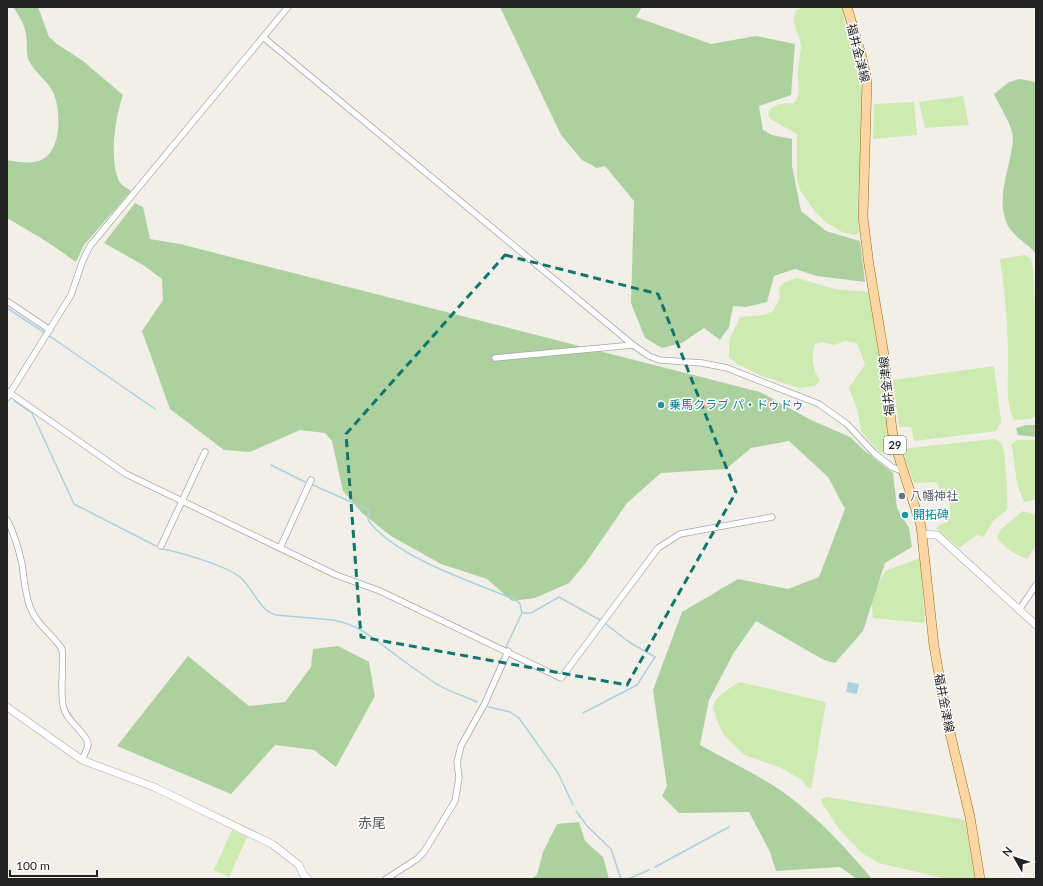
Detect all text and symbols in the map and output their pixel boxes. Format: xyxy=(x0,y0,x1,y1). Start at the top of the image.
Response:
street label: 福井金津線 xyxy=(844,22,873,84)
street label: 福井金津線 xyxy=(876,355,897,417)
place label: 乗馬クラブ パ・ドゥドゥ xyxy=(669,397,804,412)
marker: 乗馬クラブ パ・ドゥドゥ xyxy=(656,400,666,410)
road number: 29 xyxy=(884,436,906,454)
place label: 八幡神社 xyxy=(910,488,958,503)
marker: 八幡神社 xyxy=(897,491,907,501)
place label: 開拓碑 xyxy=(913,507,949,522)
marker: 開拓碑 xyxy=(900,510,910,520)
street label: 福井金津線 xyxy=(931,672,958,734)
district label: 赤尾 xyxy=(358,814,386,831)
north arrow xyxy=(995,838,1035,878)
text: N xyxy=(999,844,1015,859)
scale bar xyxy=(10,852,97,878)
text: 100 m xyxy=(16,858,50,873)

